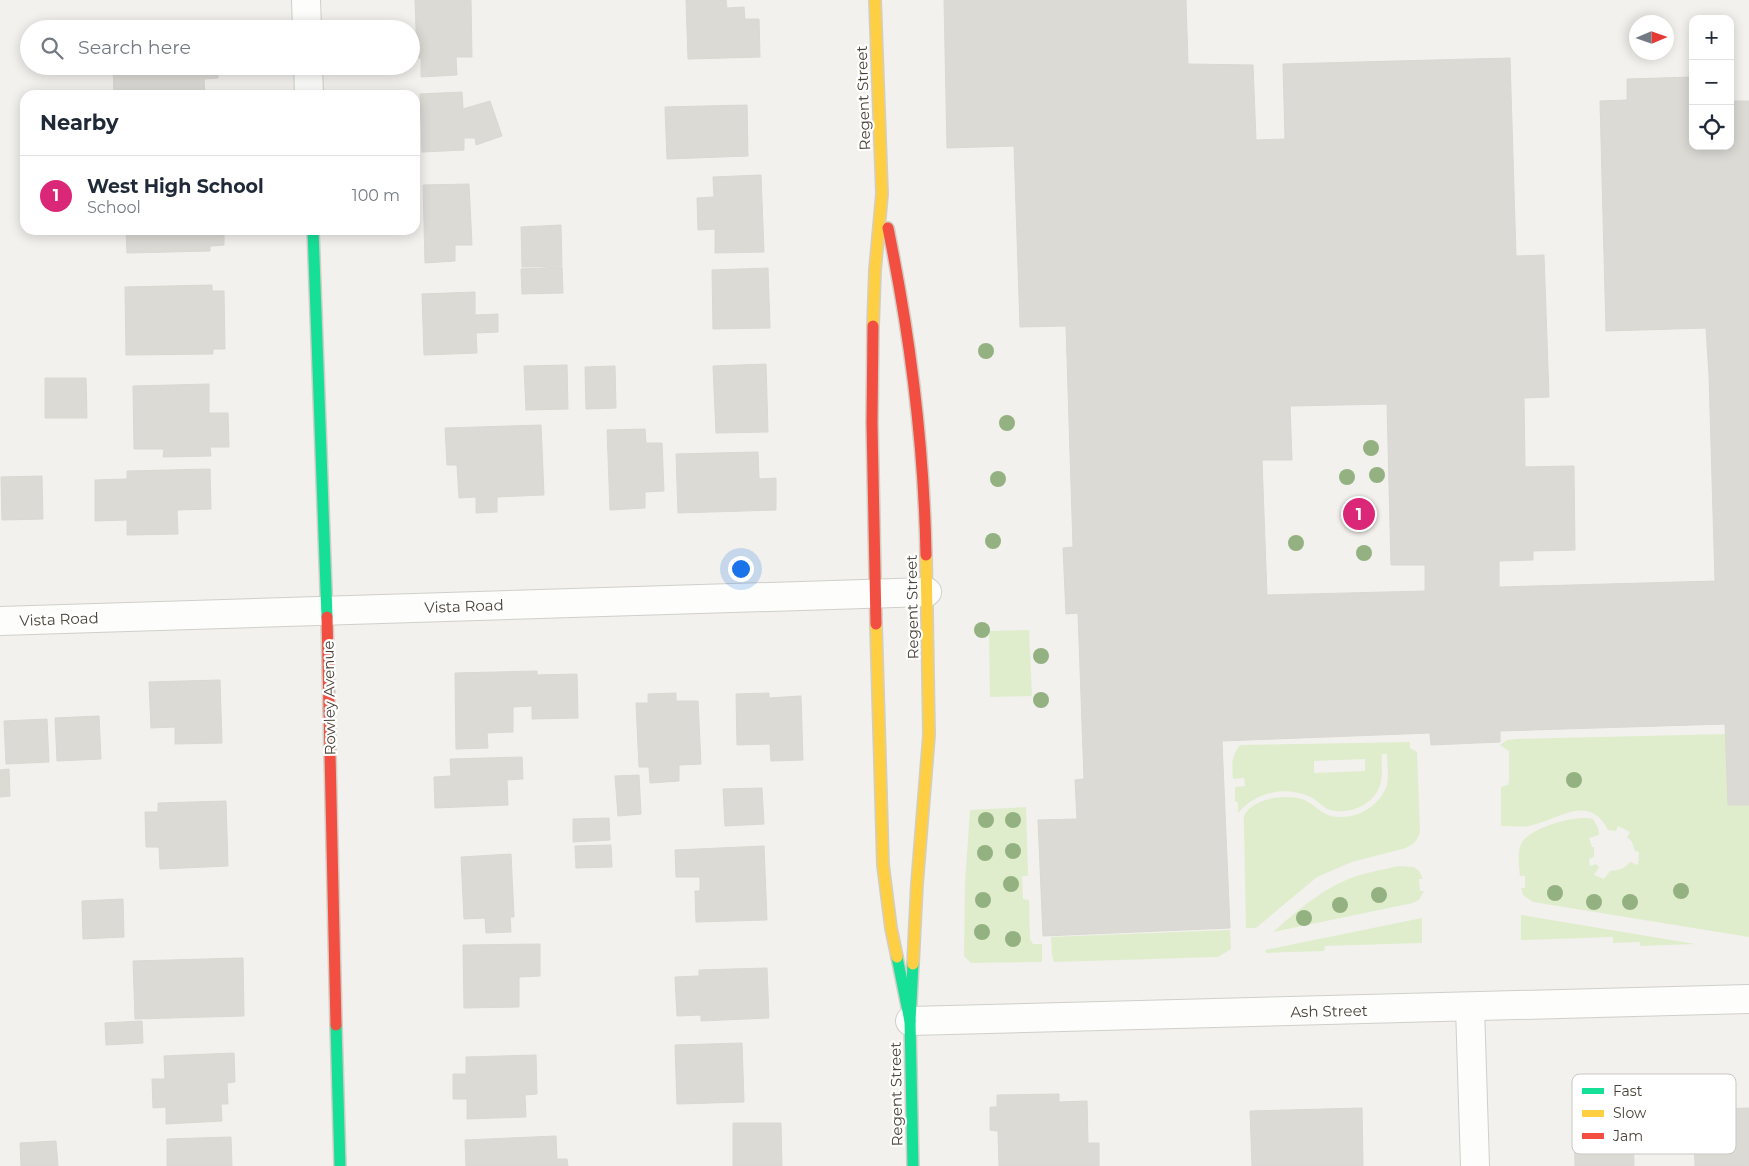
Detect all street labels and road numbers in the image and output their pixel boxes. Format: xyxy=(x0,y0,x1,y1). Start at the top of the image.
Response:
street label: Regent Street xyxy=(852,45,874,151)
street label: Regent Street xyxy=(902,554,922,660)
street label: Vista Road xyxy=(424,595,504,617)
street label: Vista Road xyxy=(19,608,99,630)
street label: Rowley Avenue xyxy=(318,640,340,756)
street label: Ash Street xyxy=(1290,1001,1368,1021)
street label: Regent Street xyxy=(886,1041,906,1147)

